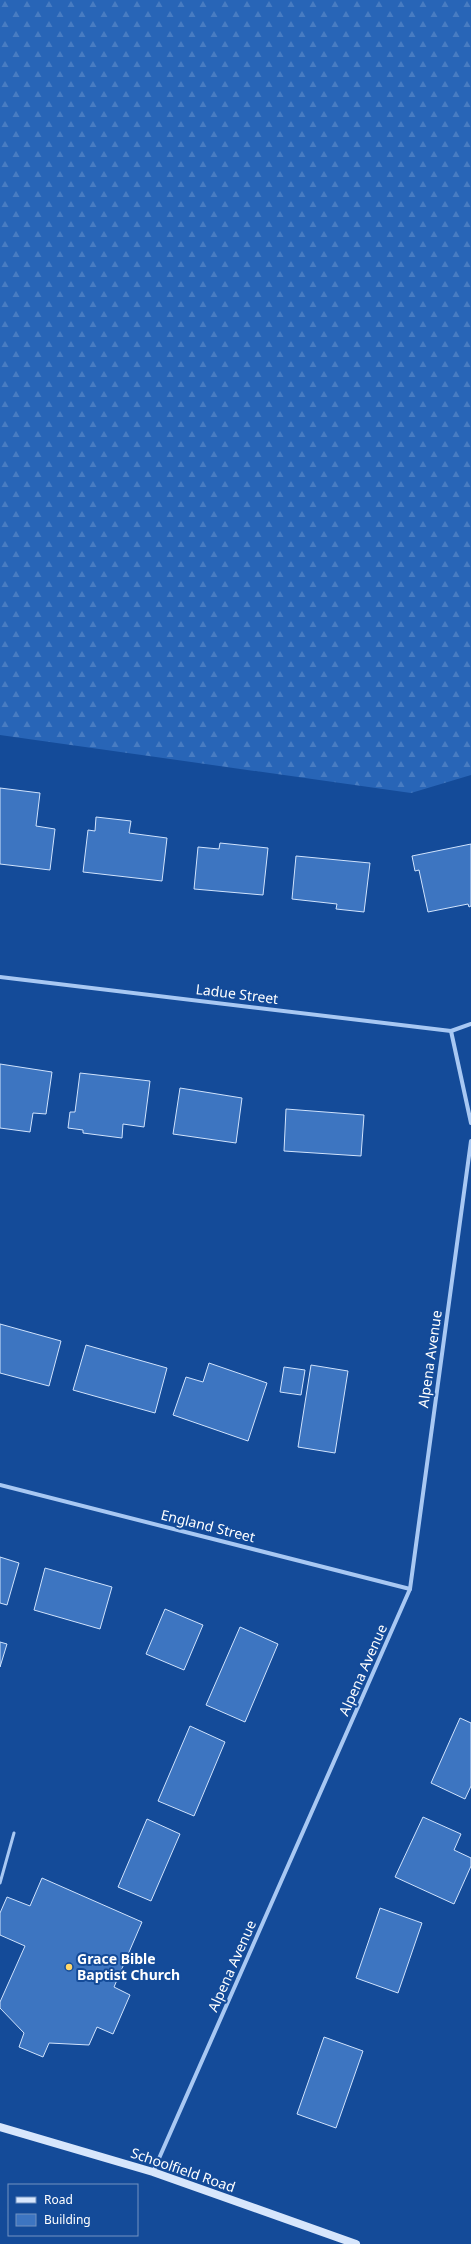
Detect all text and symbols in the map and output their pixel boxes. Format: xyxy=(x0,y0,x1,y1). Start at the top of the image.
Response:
street label: Ladue Street xyxy=(195,979,279,1008)
street label: Alpena Avenue xyxy=(413,1309,446,1409)
street label: England Street xyxy=(159,1505,257,1546)
street label: Alpena Avenue xyxy=(334,1621,391,1719)
street label: Alpena Avenue xyxy=(203,1917,260,2015)
place label: Grace Bible Baptist Church xyxy=(77,1949,180,1984)
marker: Grace Bible Baptist Church xyxy=(64,1962,74,1972)
street label: Schoolfield Road xyxy=(128,2143,238,2196)
legend xyxy=(8,2184,138,2236)
text: Road xyxy=(44,2191,73,2208)
text: Building xyxy=(44,2211,91,2228)

